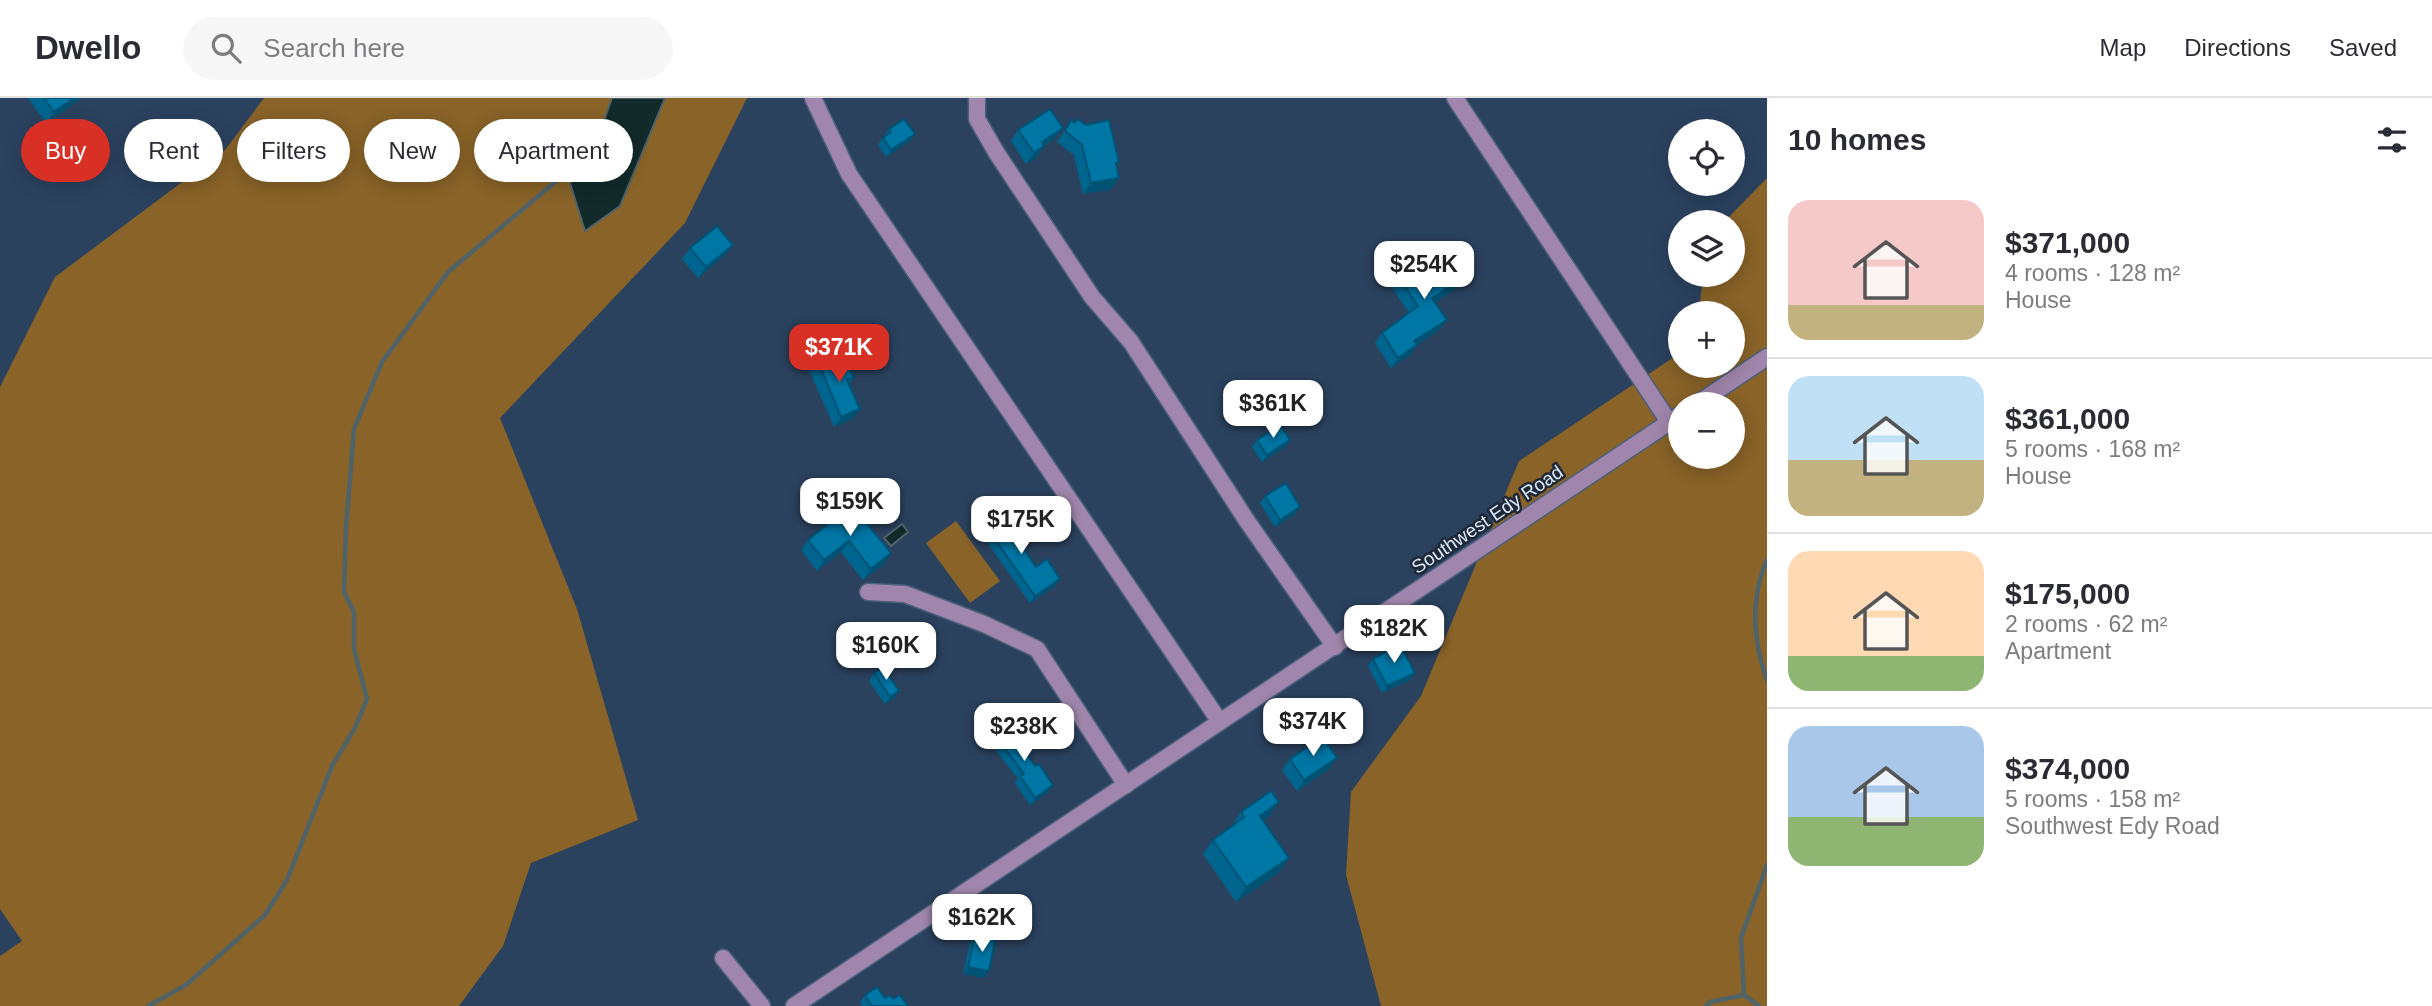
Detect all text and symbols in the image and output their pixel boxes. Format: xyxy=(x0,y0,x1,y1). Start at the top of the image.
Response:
search box xyxy=(183,17,673,80)
text: Dwello xyxy=(35,29,141,66)
icon: search xyxy=(207,29,245,67)
text: Search here xyxy=(263,33,405,63)
text: Map xyxy=(2100,34,2146,61)
text: Directions xyxy=(2184,34,2291,61)
text: Saved xyxy=(2329,34,2397,61)
chip: Buy xyxy=(21,119,110,182)
chip: Rent xyxy=(124,119,223,182)
chip: Filters xyxy=(237,119,350,182)
chip: New xyxy=(364,119,460,182)
chip: Apartment xyxy=(474,119,633,182)
map controls xyxy=(1668,119,1745,469)
button: locate xyxy=(1668,119,1745,196)
icon: filters xyxy=(2373,121,2411,159)
text: 10 homes xyxy=(1788,123,1926,156)
button: layers xyxy=(1668,210,1745,287)
text: $371,000 xyxy=(2005,226,2130,259)
icon: home xyxy=(1844,228,1928,312)
pin: $254K xyxy=(1375,242,1473,301)
text: $254K xyxy=(1390,251,1458,277)
text: 4 rooms · 128 m² xyxy=(2005,260,2180,286)
text: House xyxy=(2005,287,2071,313)
button: + xyxy=(1668,301,1745,378)
pin: $371K xyxy=(790,324,888,384)
text: $371K xyxy=(805,334,873,360)
pin: $361K xyxy=(1224,380,1322,440)
text: $361K xyxy=(1239,390,1307,416)
button: − xyxy=(1668,392,1745,469)
text: $361,000 xyxy=(2005,402,2130,435)
icon: home xyxy=(1844,404,1928,488)
text: 5 rooms · 168 m² xyxy=(2005,436,2180,462)
street label: Southwest Edy Road xyxy=(1408,461,1567,578)
text: House xyxy=(2005,463,2071,489)
pin: $159K xyxy=(801,478,899,538)
text: $159K xyxy=(816,488,884,514)
pin: $175K xyxy=(972,496,1070,556)
text: $175K xyxy=(987,506,1055,532)
text: $175,000 xyxy=(2005,577,2130,610)
icon: home xyxy=(1844,579,1928,663)
pin: $182K xyxy=(1345,606,1443,665)
text: 2 rooms · 62 m² xyxy=(2005,611,2167,637)
text: $182K xyxy=(1360,615,1428,641)
pin: $160K xyxy=(837,622,935,682)
text: $160K xyxy=(852,632,920,658)
text: Apartment xyxy=(2005,638,2111,664)
pin: $374K xyxy=(1264,698,1362,758)
pin: $238K xyxy=(975,704,1073,763)
text: $374K xyxy=(1279,708,1347,734)
text: $238K xyxy=(990,713,1058,739)
text: $374,000 xyxy=(2005,752,2130,785)
icon: home xyxy=(1844,754,1928,838)
text: 5 rooms · 158 m² xyxy=(2005,786,2180,812)
text: Southwest Edy Road xyxy=(2005,813,2220,839)
pin: $162K xyxy=(933,894,1031,954)
text: $162K xyxy=(948,904,1016,930)

